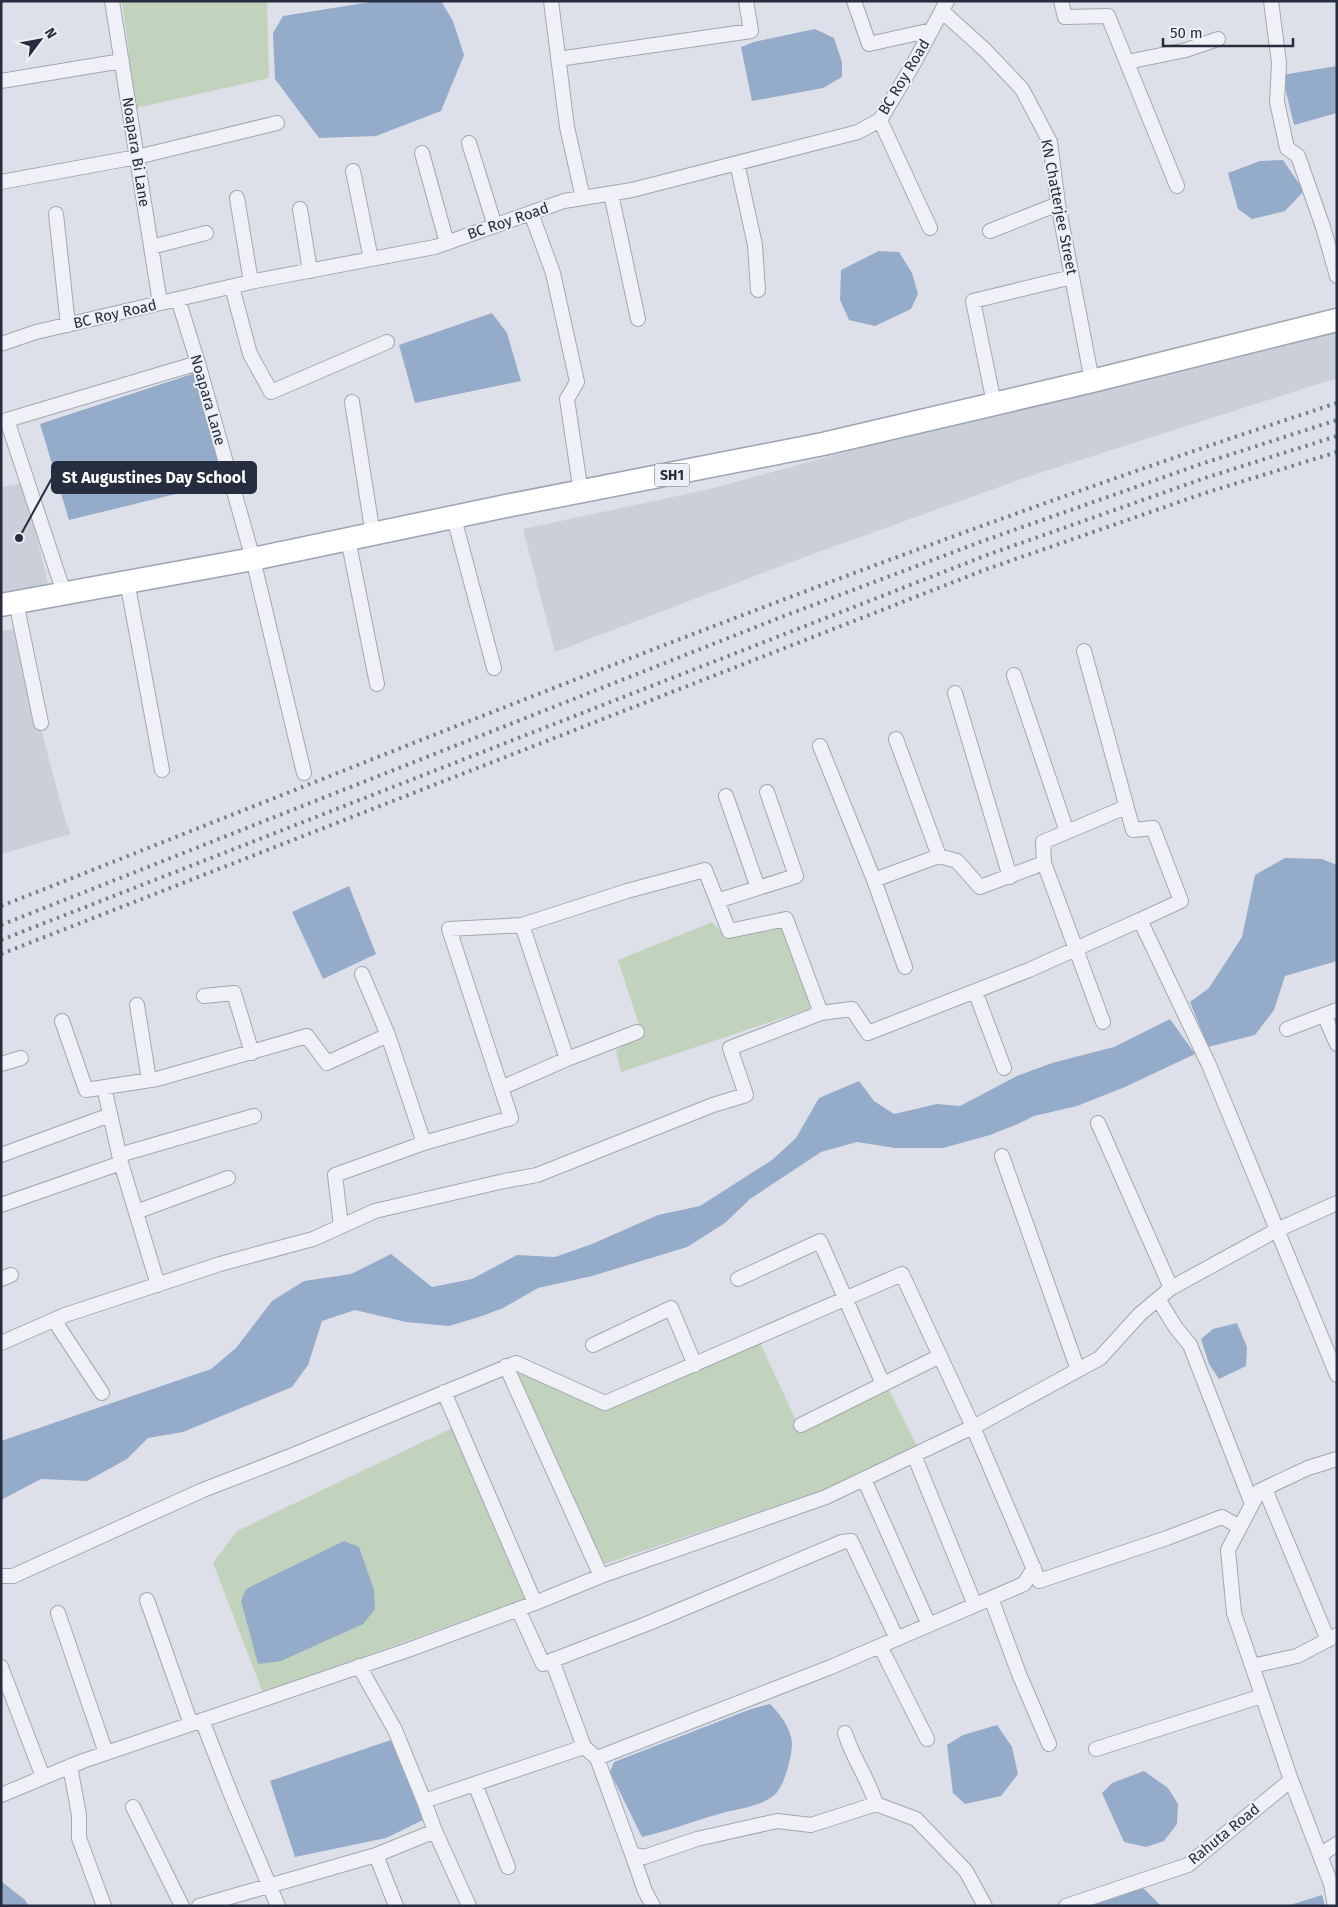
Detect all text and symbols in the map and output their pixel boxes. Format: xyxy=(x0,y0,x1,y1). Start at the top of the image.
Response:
north arrow xyxy=(15,15,65,65)
scale bar xyxy=(1163,15,1293,47)
text: 50 m xyxy=(1170,24,1203,42)
text: N xyxy=(41,25,60,42)
street label: BC Roy Road xyxy=(874,36,934,118)
street label: Noapara Bi Lane xyxy=(118,96,154,208)
street label: KN Chatterjee Street xyxy=(1037,138,1081,277)
street label: BC Roy Road xyxy=(465,199,551,243)
street label: BC Roy Road xyxy=(72,296,158,332)
street label: Noapara Lane xyxy=(186,352,230,448)
callout: St Augustines Day School xyxy=(52,462,256,493)
road number: SH1 xyxy=(654,464,690,486)
text: St Augustines Day School xyxy=(62,468,246,487)
street label: Rahuta Road xyxy=(1185,1800,1263,1868)

